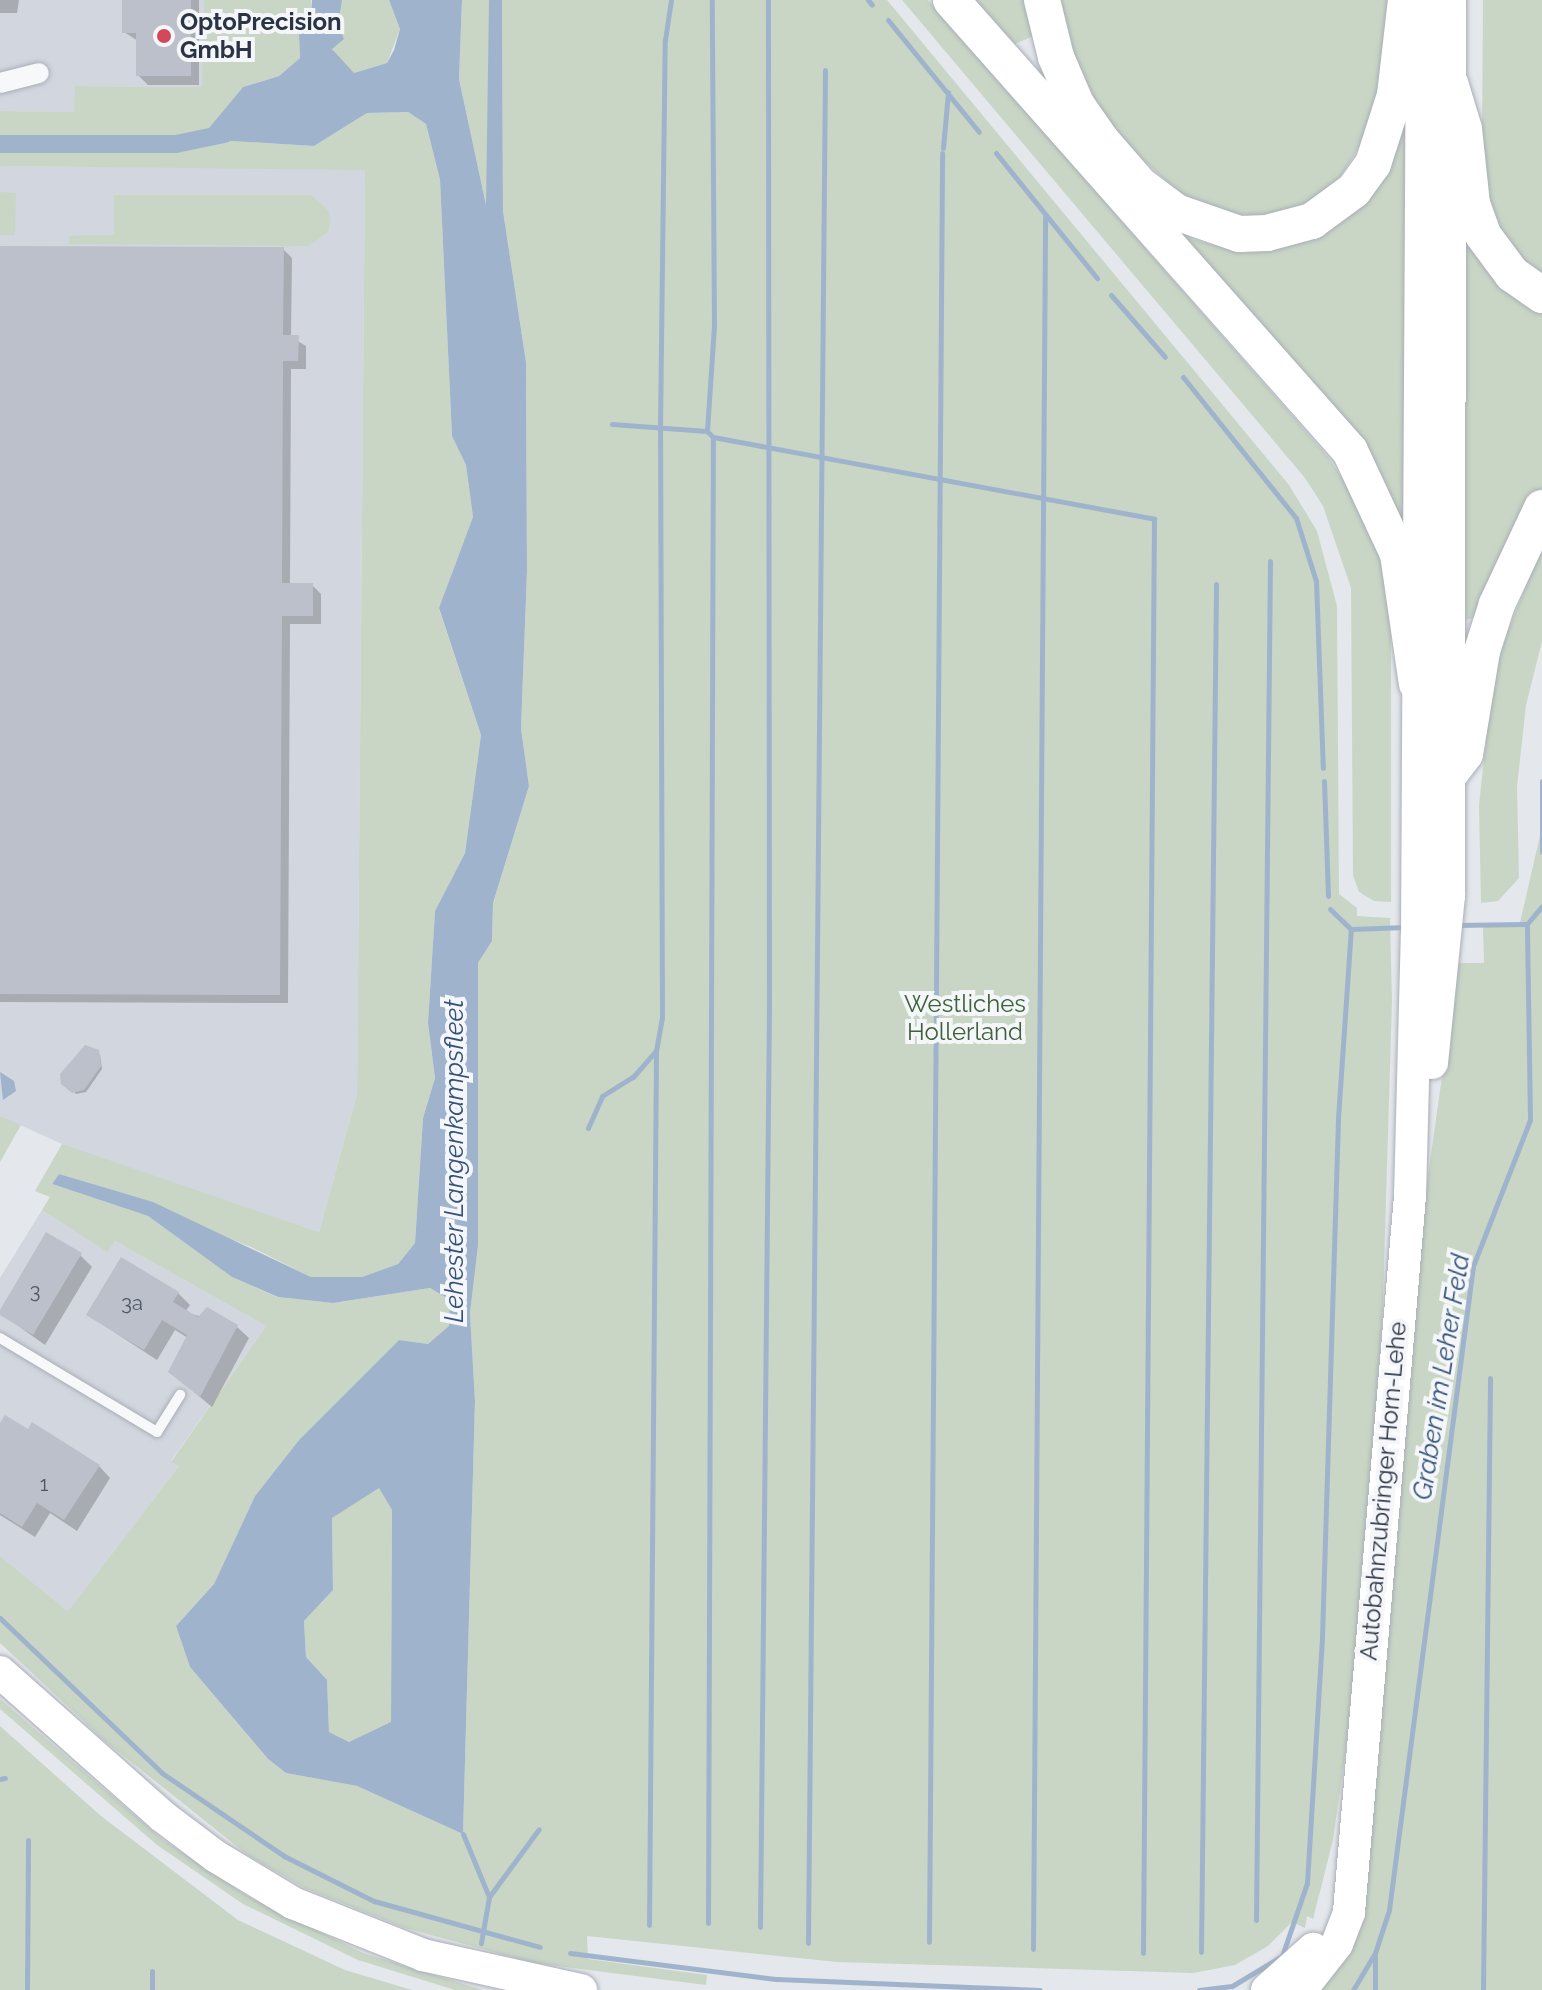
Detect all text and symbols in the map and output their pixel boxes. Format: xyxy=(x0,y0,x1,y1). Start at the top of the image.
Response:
place label: OptoPrecision GmbH xyxy=(180,8,342,64)
marker: OptoPrecision GmbH xyxy=(155,27,173,45)
park label: Westliches Hollerland xyxy=(904,990,1026,1046)
water label: Lehester Langenkampsfleet xyxy=(439,999,471,1323)
water label: Graben im Leher Feld xyxy=(1407,1252,1477,1502)
house number: 3 xyxy=(30,1279,40,1303)
house number: 3a xyxy=(121,1291,143,1315)
street label: Autobahnzubringer Horn-Lehe xyxy=(1354,1320,1412,1662)
house number: 1 xyxy=(40,1472,48,1496)

